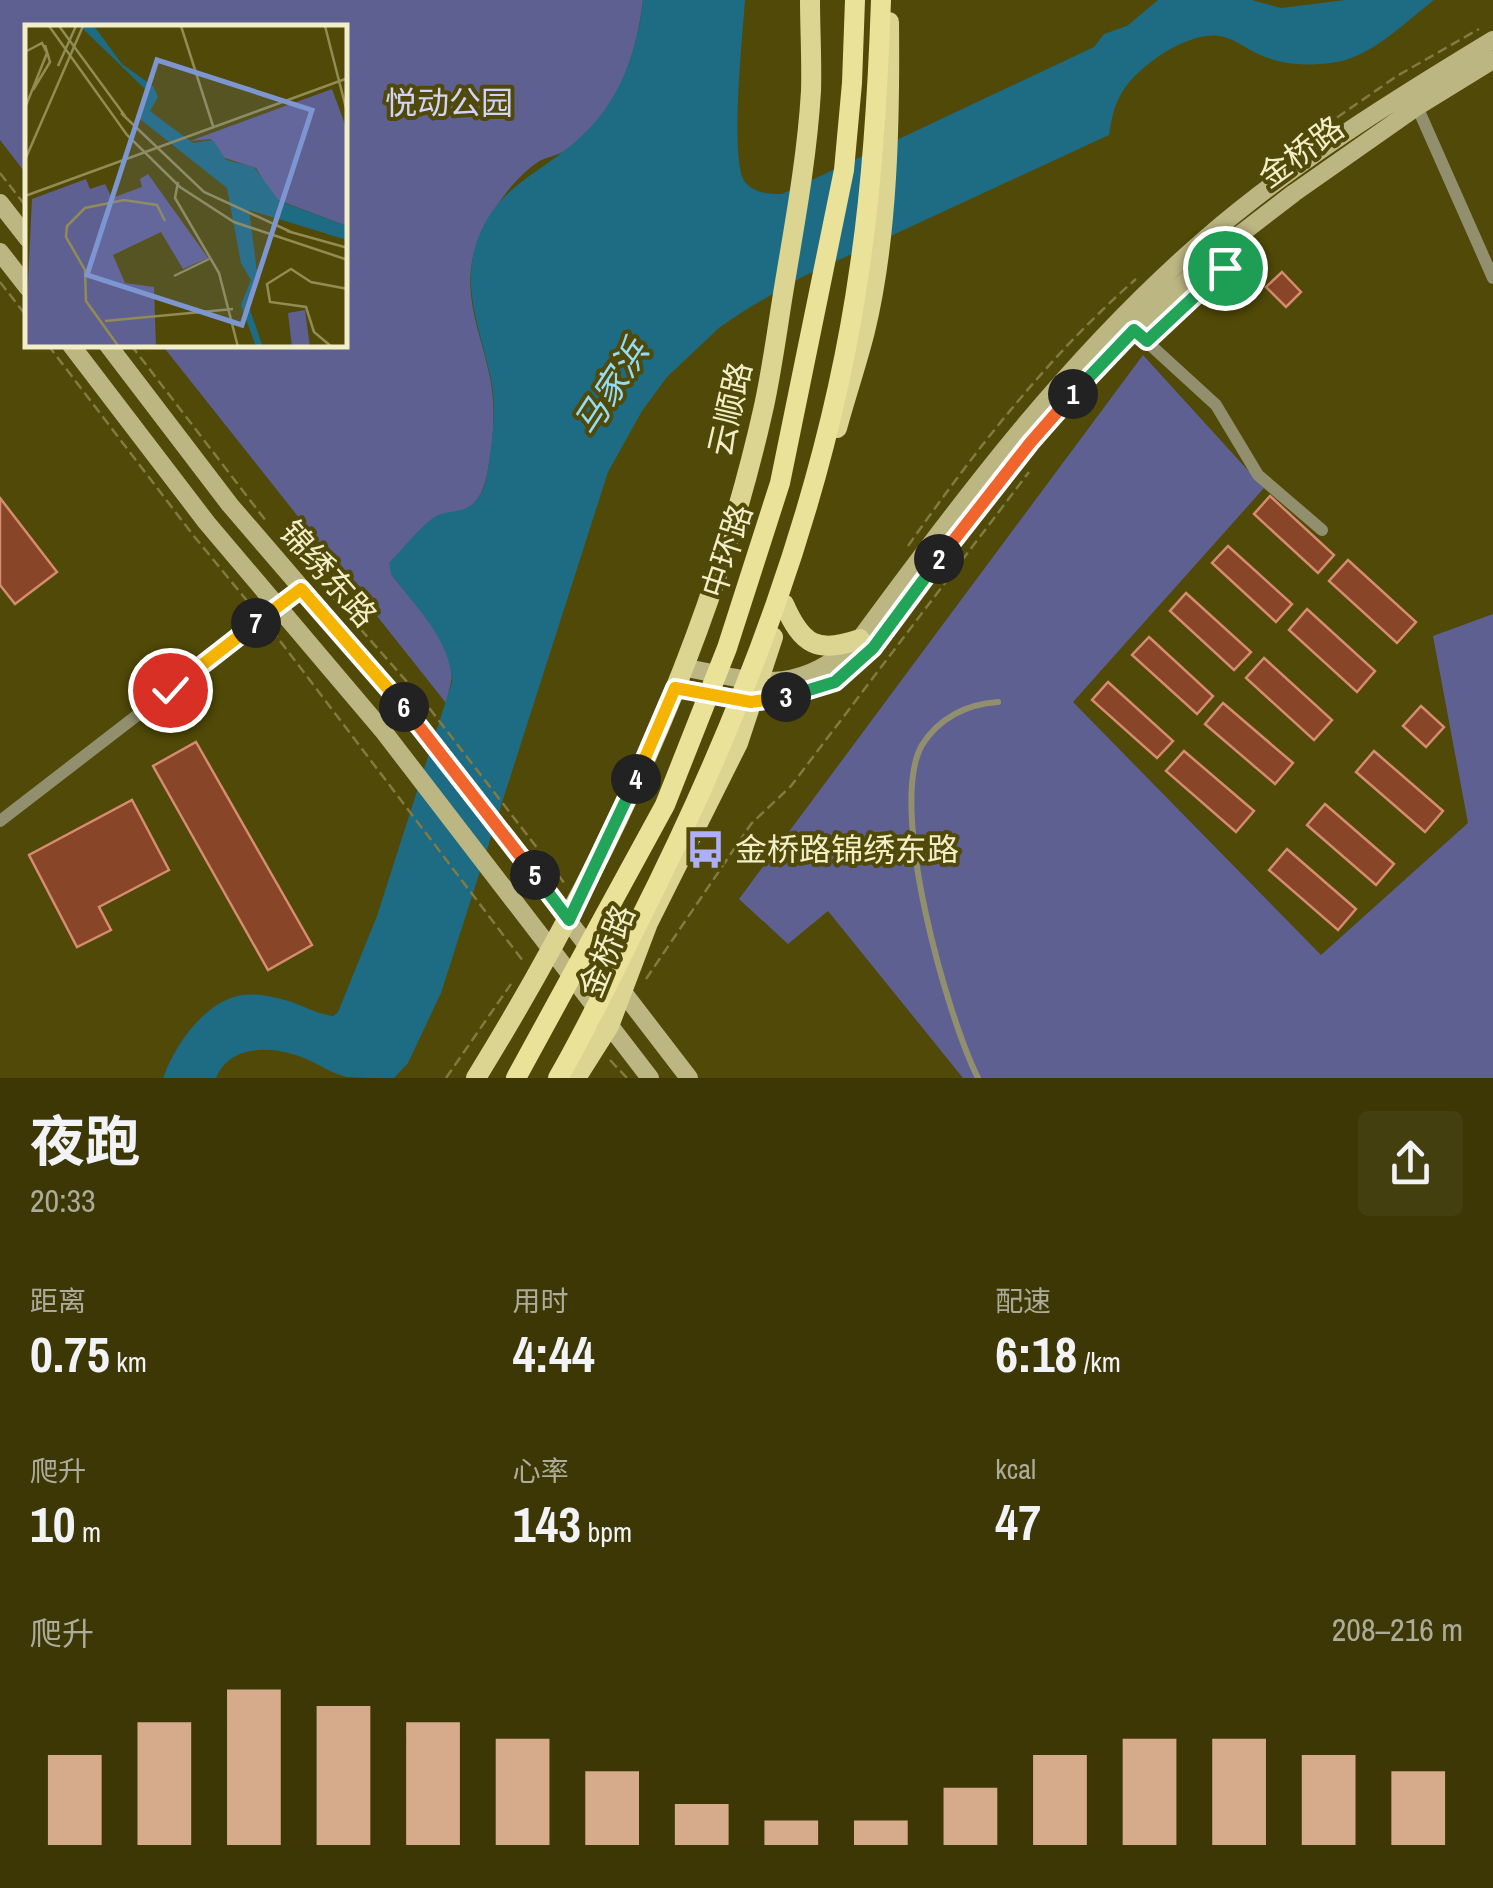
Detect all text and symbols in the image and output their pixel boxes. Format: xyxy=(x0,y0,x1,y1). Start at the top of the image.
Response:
inset map xyxy=(25,25,348,348)
park label: 悦动公园 xyxy=(385,81,513,124)
street label: 金桥路 xyxy=(1249,106,1352,197)
pin xyxy=(1183,226,1268,311)
icon: arrive xyxy=(1198,241,1253,296)
water label: 马家浜 xyxy=(562,328,661,445)
street label: 云顺路 xyxy=(698,357,761,461)
pin: 1 xyxy=(1048,369,1098,419)
text: 1 xyxy=(1067,375,1079,413)
street label: 中环路 xyxy=(691,499,762,603)
street label: 锦绣东路 xyxy=(270,511,387,636)
pin: 2 xyxy=(914,534,964,584)
text: 2 xyxy=(933,540,945,578)
pin: 7 xyxy=(231,598,281,648)
text: 7 xyxy=(250,604,262,642)
pin xyxy=(128,648,213,733)
icon: check xyxy=(143,663,198,718)
pin: 3 xyxy=(761,672,811,722)
text: 3 xyxy=(780,678,792,716)
pin: 6 xyxy=(379,682,429,732)
text: 6 xyxy=(398,688,410,726)
pin: 4 xyxy=(611,754,661,804)
text: 4 xyxy=(630,760,642,798)
place label: 金桥路锦绣东路 xyxy=(735,828,959,871)
bus stop icon: 金桥路锦绣东路 xyxy=(684,829,726,871)
pin: 5 xyxy=(510,850,560,900)
text: 5 xyxy=(529,856,541,894)
street label: 金桥路 xyxy=(569,898,644,1003)
text: 夜跑 xyxy=(30,1104,140,1178)
button: share xyxy=(1358,1111,1463,1216)
text: 20:33 xyxy=(30,1179,96,1222)
text: 距离 xyxy=(30,1282,86,1320)
text: 用时 xyxy=(513,1282,569,1320)
text: 配速 xyxy=(995,1282,1051,1320)
text: 0.75 xyxy=(30,1320,110,1388)
text: 4:44 xyxy=(513,1320,595,1388)
text: 6:18 xyxy=(995,1320,1077,1388)
text: km xyxy=(110,1343,147,1381)
text: /km xyxy=(1077,1343,1121,1381)
text: kcal xyxy=(995,1450,1036,1488)
text: 爬升 xyxy=(30,1452,86,1490)
text: 心率 xyxy=(513,1452,569,1490)
text: 47 xyxy=(995,1488,1041,1556)
text: 10 xyxy=(30,1490,76,1558)
text: 143 xyxy=(513,1490,581,1558)
text: m xyxy=(76,1513,101,1551)
text: bpm xyxy=(581,1513,632,1551)
text: 208–216 m xyxy=(1332,1608,1463,1651)
text: 爬升 xyxy=(30,1612,94,1655)

